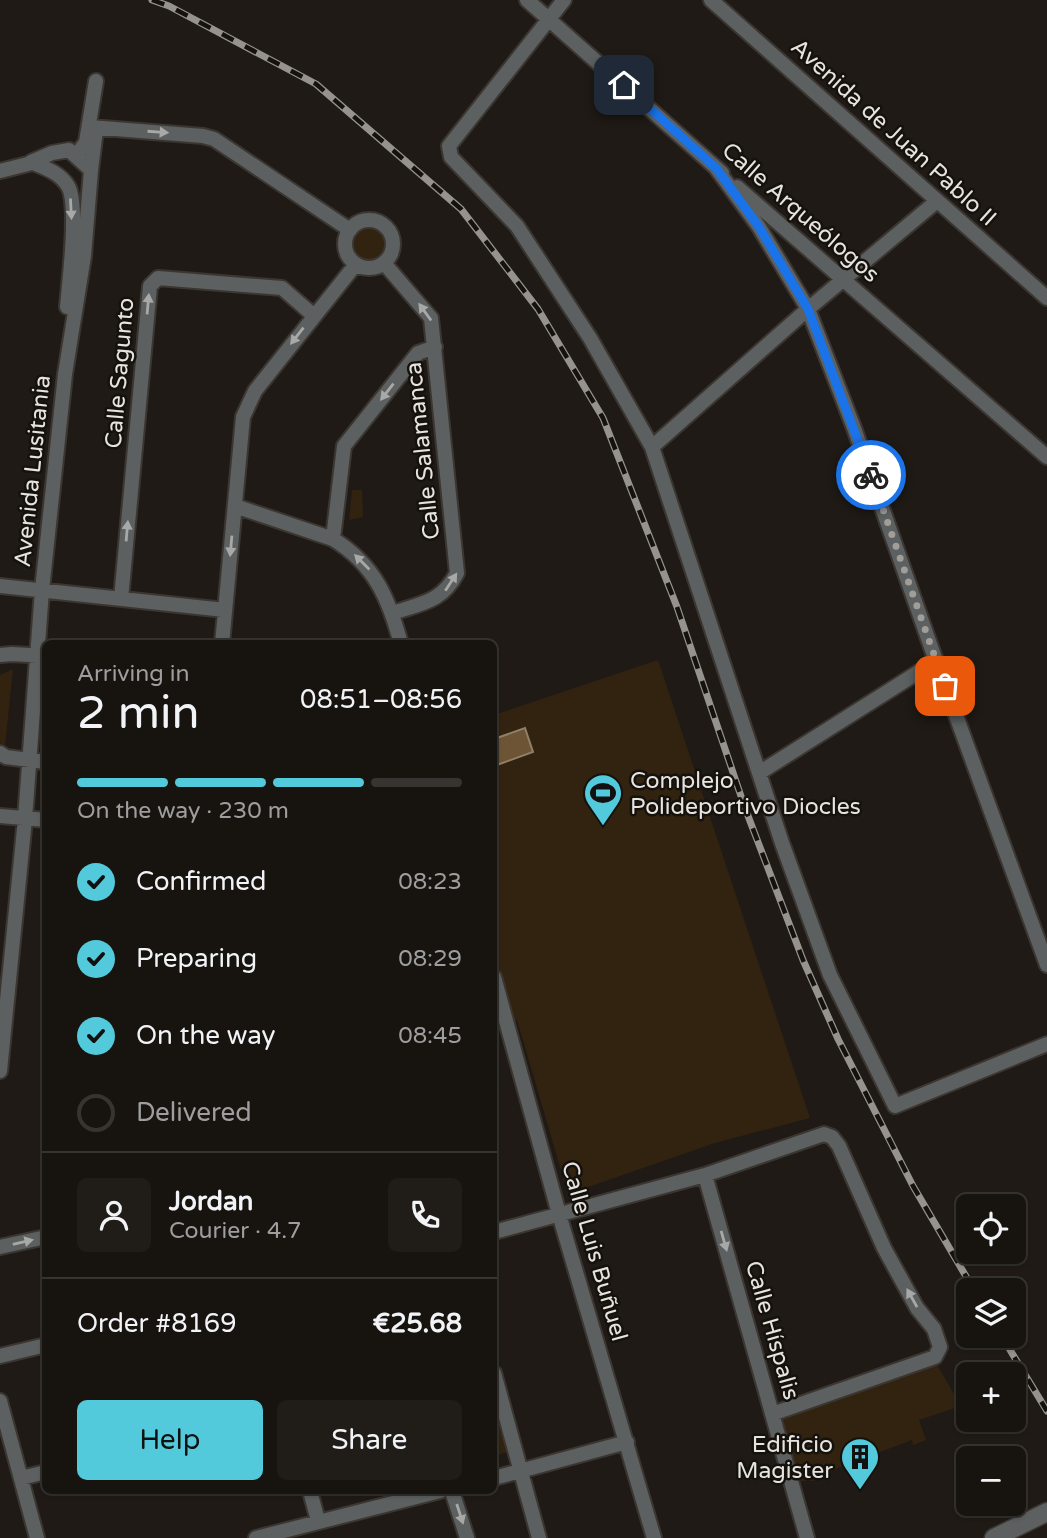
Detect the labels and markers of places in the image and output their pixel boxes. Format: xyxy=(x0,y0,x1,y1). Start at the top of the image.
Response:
pin xyxy=(594,55,654,115)
pin xyxy=(915,656,975,716)
place label: Complejo Polideportivo Diocles xyxy=(630,767,861,821)
sports icon: Complejo Polideportivo Diocles xyxy=(582,772,624,827)
place label: Edificio Magister xyxy=(736,1431,833,1485)
building icon: Edificio Magister xyxy=(839,1436,881,1491)

